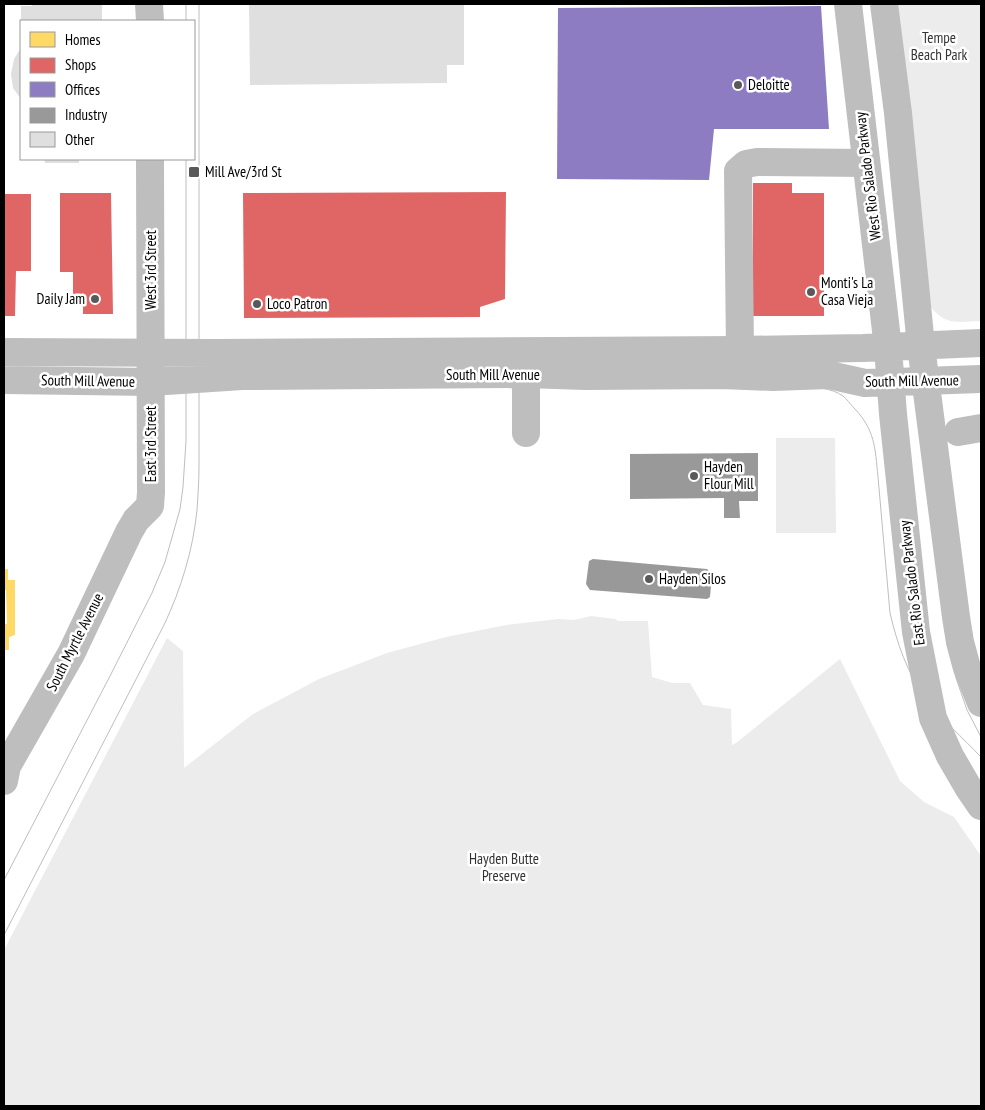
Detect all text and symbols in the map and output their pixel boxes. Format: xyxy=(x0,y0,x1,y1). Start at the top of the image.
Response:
legend xyxy=(20,20,195,160)
park label: Tempe Beach Park xyxy=(911,28,968,64)
text: Homes xyxy=(65,30,101,49)
text: Shops xyxy=(65,55,96,74)
place label: Deloitte xyxy=(748,75,790,94)
marker: Deloitte xyxy=(732,79,744,91)
text: Offices xyxy=(65,80,100,99)
text: Industry xyxy=(65,105,107,124)
street label: West Rio Salado Parkway xyxy=(850,110,885,241)
text: Other xyxy=(65,130,95,149)
place label: Mill Ave/3rd St xyxy=(205,162,282,181)
marker: Mill Ave/3rd St xyxy=(187,165,201,179)
street label: West 3rd Street xyxy=(141,230,160,310)
place label: Monti's La Casa Vieja xyxy=(821,273,873,309)
marker: Monti's La Casa Vieja xyxy=(805,286,817,298)
place label: Daily Jam xyxy=(37,289,85,308)
marker: Daily Jam xyxy=(89,293,101,305)
place label: Loco Patron xyxy=(267,294,327,313)
marker: Loco Patron xyxy=(251,298,263,310)
street label: South Mill Avenue xyxy=(446,365,540,384)
street label: South Mill Avenue xyxy=(41,370,135,391)
street label: South Mill Avenue xyxy=(865,370,959,391)
street label: East 3rd Street xyxy=(141,406,160,482)
place label: Hayden Flour Mill xyxy=(704,457,754,493)
marker: Hayden Flour Mill xyxy=(688,470,700,482)
street label: East Rio Salado Parkway xyxy=(894,519,929,647)
place label: Hayden Silos xyxy=(659,569,726,588)
marker: Hayden Silos xyxy=(643,573,655,585)
street label: South Myrtle Avenue xyxy=(42,590,107,694)
park label: Hayden Butte Preserve xyxy=(469,849,539,885)

